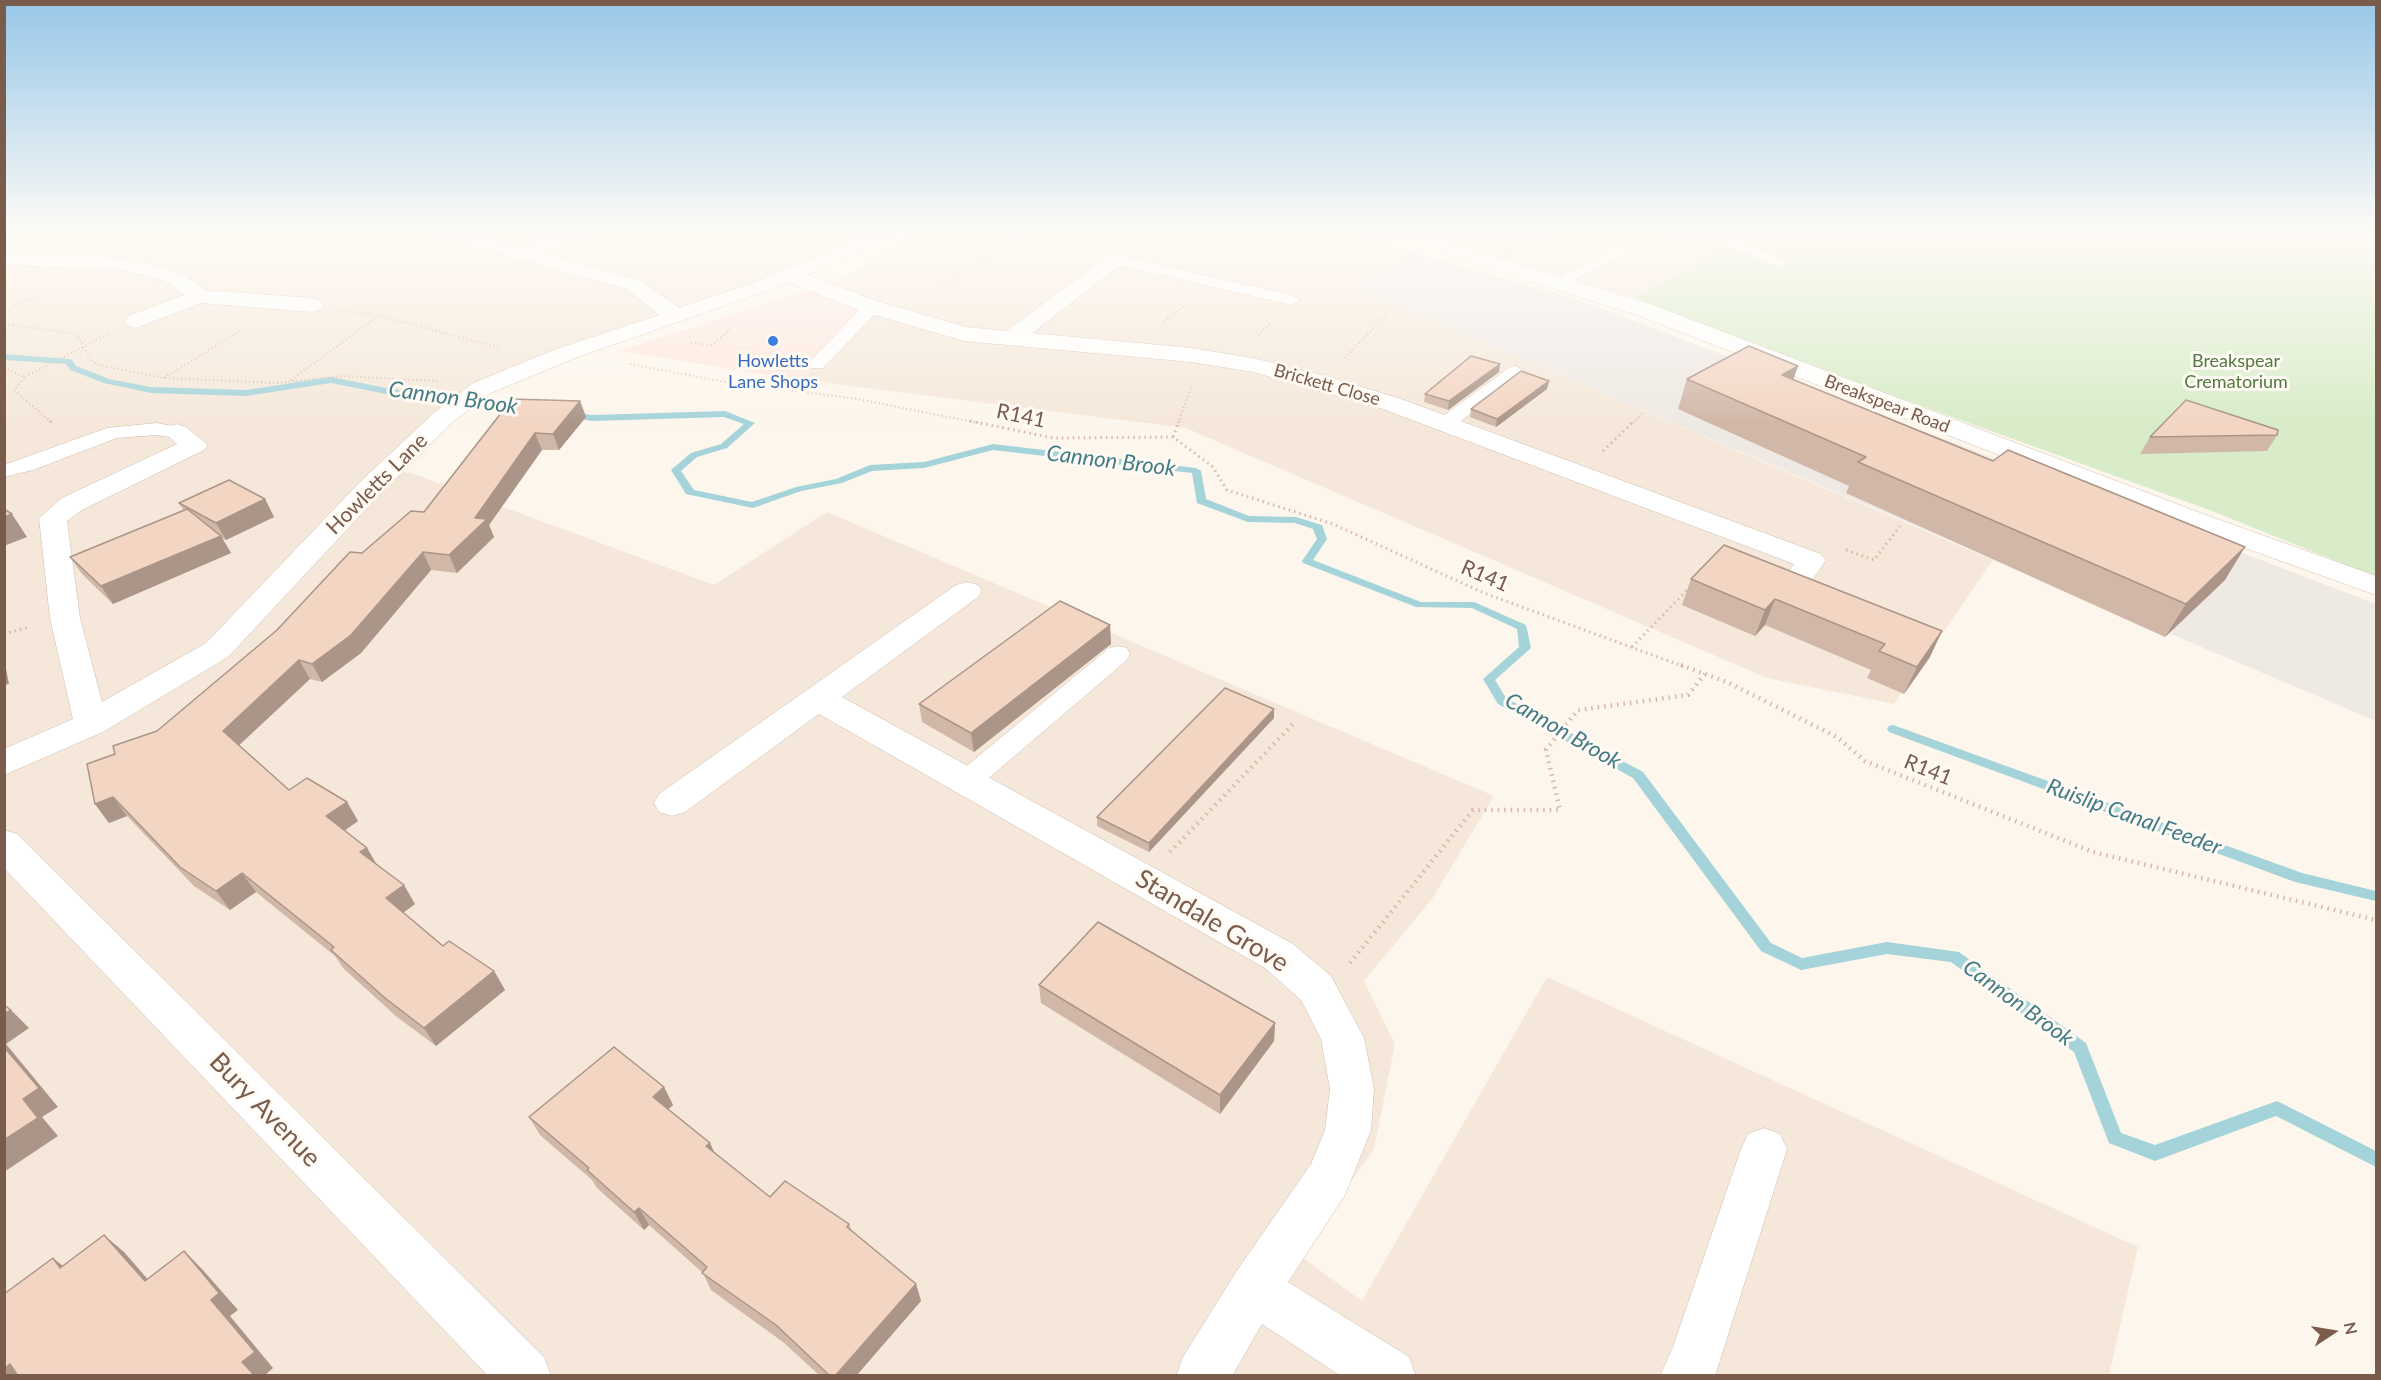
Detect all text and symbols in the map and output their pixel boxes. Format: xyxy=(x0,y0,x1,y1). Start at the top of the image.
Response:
marker: Howletts Lane Shops xyxy=(766,334,780,348)
place label: Howletts Lane Shops xyxy=(728,350,818,392)
park label: Breakspear Crematorium xyxy=(2184,350,2288,392)
street label: Brickett Close xyxy=(1271,360,1383,410)
street label: Breakspear Road xyxy=(1821,370,1953,438)
water label: Cannon Brook xyxy=(387,376,519,420)
street label: R141 xyxy=(994,399,1048,433)
street label: Howletts Lane xyxy=(321,428,433,540)
water label: Cannon Brook xyxy=(1045,440,1177,482)
street label: R141 xyxy=(1457,555,1513,597)
water label: Cannon Brook xyxy=(1500,687,1626,775)
street label: R141 xyxy=(1900,749,1956,791)
water label: Ruislip Canal Feeder xyxy=(2043,773,2225,861)
street label: Standale Grove xyxy=(1130,863,1294,979)
water label: Cannon Brook xyxy=(1958,954,2078,1052)
street label: Bury Avenue xyxy=(203,1046,327,1174)
north arrow xyxy=(2303,1302,2363,1362)
text: N xyxy=(2341,1320,2362,1336)

